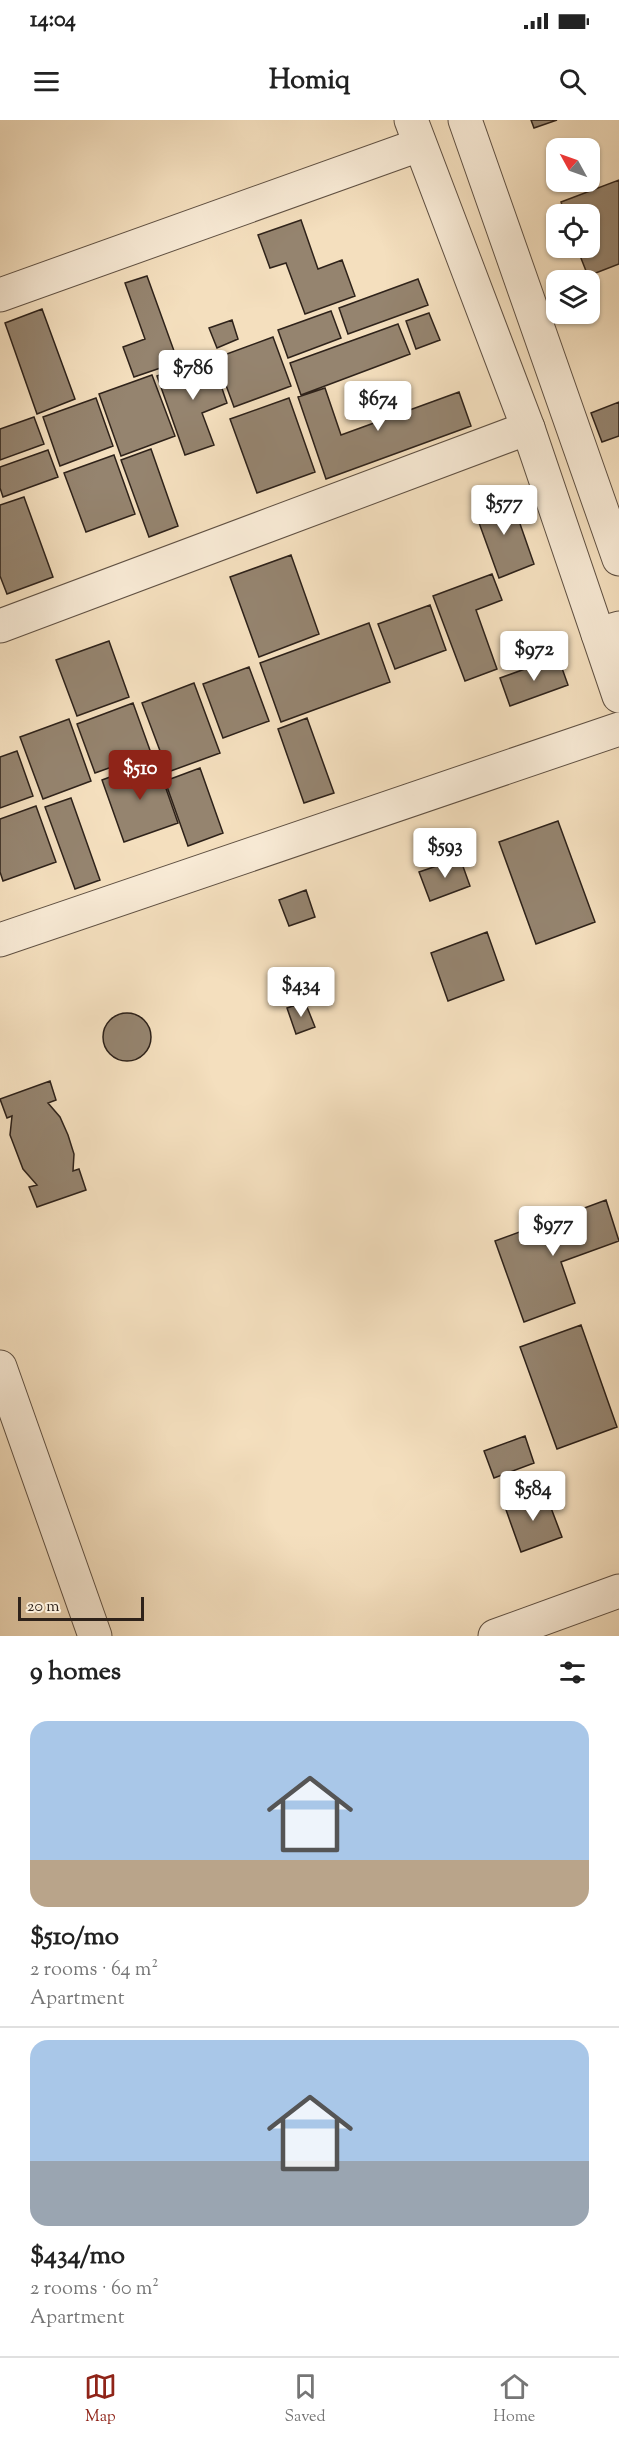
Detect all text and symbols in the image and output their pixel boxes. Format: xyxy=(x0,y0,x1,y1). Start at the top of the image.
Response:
text: 14:04 xyxy=(30,5,76,37)
text: Homiq xyxy=(269,62,350,101)
icon: menu xyxy=(30,65,63,98)
icon: search xyxy=(556,65,589,98)
north arrow xyxy=(546,138,600,192)
map controls xyxy=(546,138,600,324)
button: locate xyxy=(546,204,600,258)
button: layers xyxy=(546,270,600,324)
pin: $786 xyxy=(157,350,229,401)
text: $786 xyxy=(173,355,213,384)
pin: $674 xyxy=(342,381,414,432)
text: $674 xyxy=(358,386,398,415)
pin: $577 xyxy=(468,485,540,536)
text: $577 xyxy=(485,490,523,519)
pin: $972 xyxy=(498,631,570,682)
text: $972 xyxy=(514,636,554,665)
pin: $510 xyxy=(104,750,176,801)
text: $510 xyxy=(123,755,157,784)
pin: $593 xyxy=(409,828,481,879)
text: $593 xyxy=(427,833,463,862)
pin: $434 xyxy=(265,967,337,1018)
text: $434 xyxy=(282,972,320,1001)
pin: $977 xyxy=(517,1206,589,1257)
text: $977 xyxy=(533,1211,573,1240)
pin: $584 xyxy=(497,1471,569,1522)
text: $584 xyxy=(514,1476,552,1505)
scale bar xyxy=(18,1594,144,1622)
text: 20 m xyxy=(27,1596,60,1619)
text: 9 homes xyxy=(30,1654,121,1691)
icon: filters xyxy=(556,1656,589,1689)
icon: home xyxy=(256,1760,364,1868)
text: $510/mo xyxy=(30,1919,119,1956)
text: 2 rooms · 64 m² xyxy=(30,1956,158,1985)
text: Apartment xyxy=(30,1985,125,2014)
icon: home xyxy=(256,2079,364,2187)
text: $434/mo xyxy=(30,2238,125,2275)
text: 2 rooms · 60 m² xyxy=(30,2275,159,2304)
text: Apartment xyxy=(30,2304,125,2333)
tab: Map xyxy=(84,2370,117,2429)
tab: Saved xyxy=(284,2370,326,2429)
tab: Home xyxy=(493,2370,535,2429)

